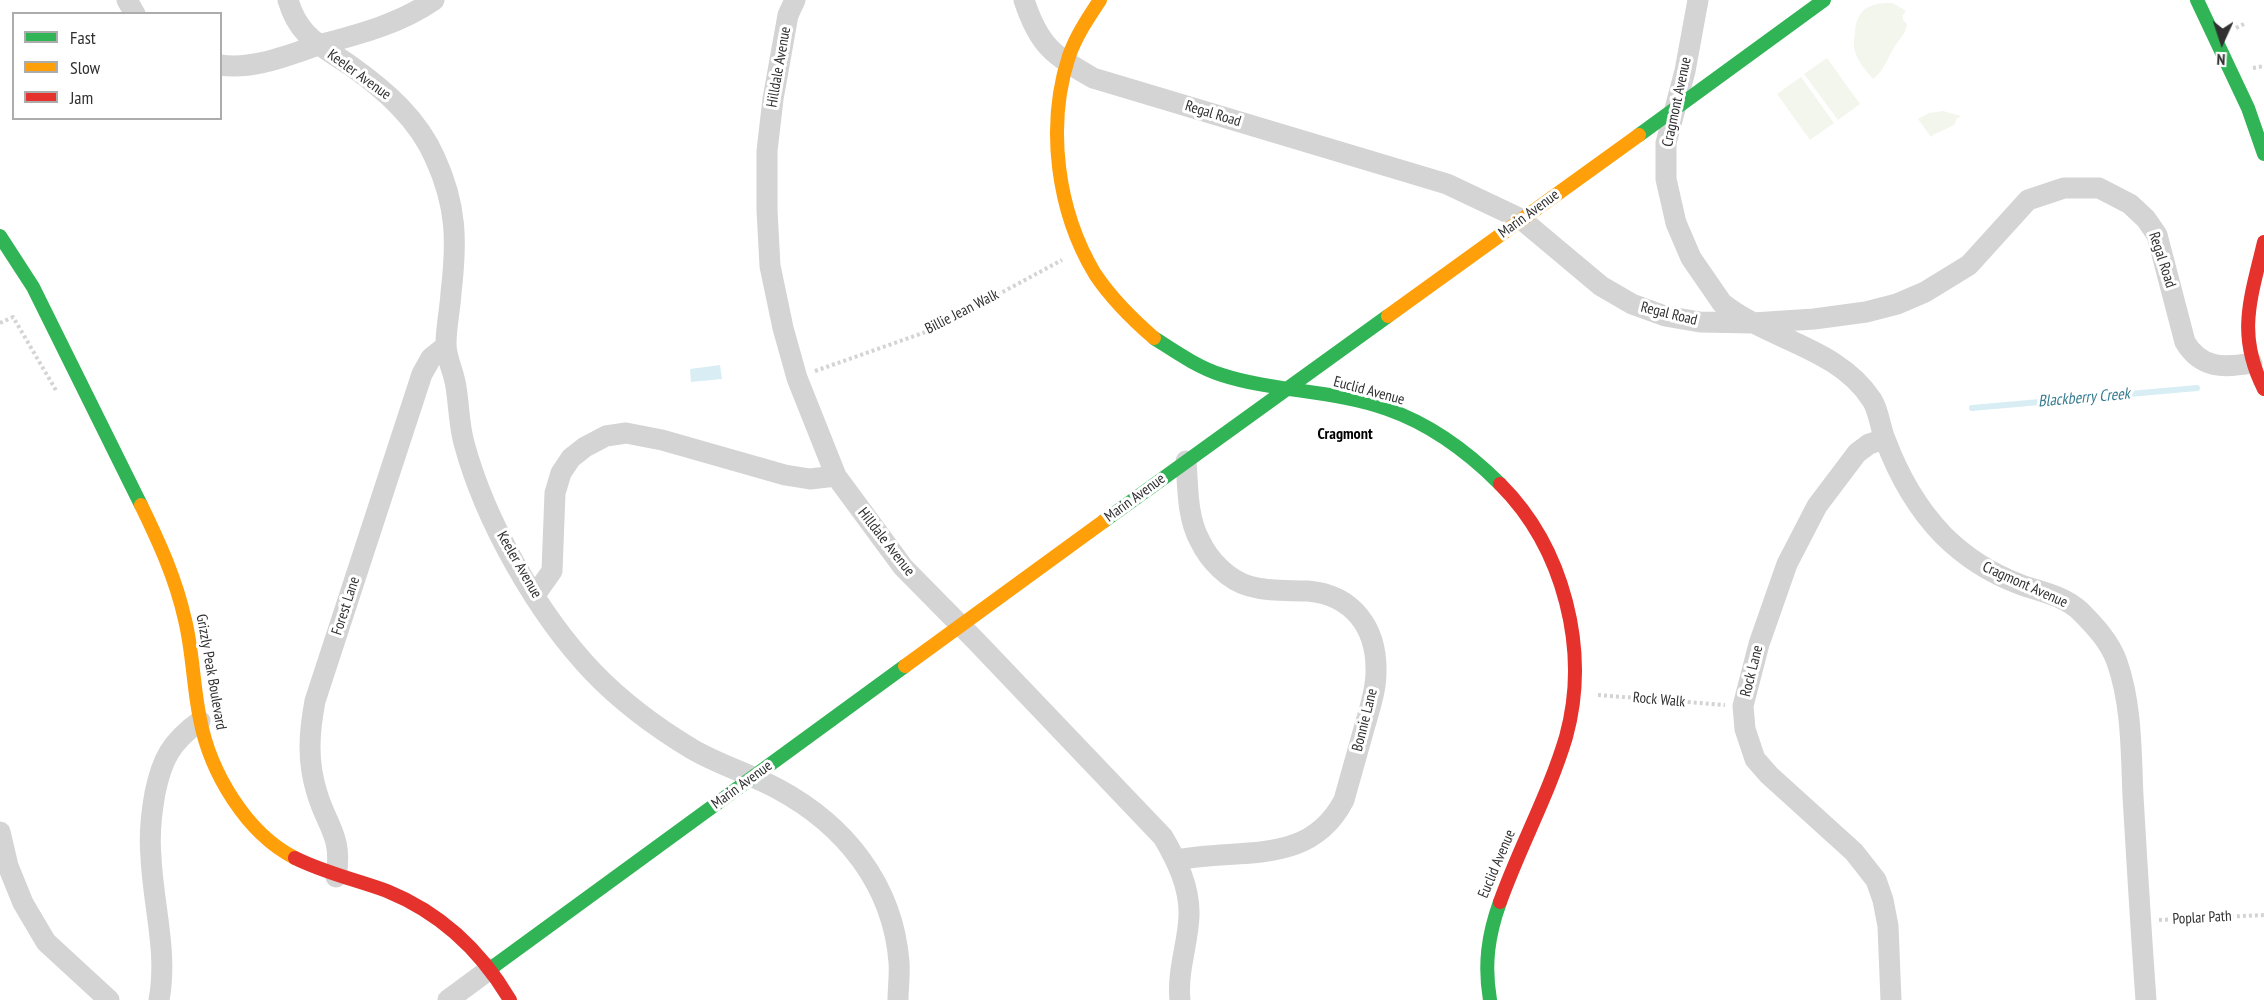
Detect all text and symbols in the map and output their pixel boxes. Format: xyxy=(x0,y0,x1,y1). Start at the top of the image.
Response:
legend xyxy=(12,12,222,120)
north arrow xyxy=(2192,12,2252,72)
street label: Hilldale Avenue xyxy=(763,25,795,109)
text: Fast xyxy=(70,26,96,49)
street label: Keeler Avenue xyxy=(324,46,394,104)
text: N xyxy=(2216,50,2226,70)
street label: Cragmont Avenue xyxy=(1659,55,1695,149)
text: Slow xyxy=(70,56,100,79)
text: Jam xyxy=(70,86,93,109)
street label: Regal Road xyxy=(1183,97,1243,131)
street label: Marin Avenue xyxy=(1495,186,1563,242)
street label: Regal Road xyxy=(2145,230,2179,290)
street label: Billie Jean Walk xyxy=(922,286,1002,338)
street label: Regal Road xyxy=(1639,298,1699,330)
street label: Euclid Avenue xyxy=(1332,373,1406,409)
water label: Blackberry Creek xyxy=(2037,384,2131,412)
district label: Cragmont xyxy=(1317,424,1373,444)
street label: Marin Avenue xyxy=(1101,470,1169,526)
street label: Hilldale Avenue xyxy=(854,504,918,580)
street label: Keeler Avenue xyxy=(493,528,545,602)
street label: Cragmont Avenue xyxy=(1980,558,2070,612)
street label: Forest Lane xyxy=(328,575,364,637)
street label: Grizzly Peak Boulevard xyxy=(192,613,230,731)
street label: Rock Lane xyxy=(1737,643,1767,699)
street label: Bonnie Lane xyxy=(1349,687,1381,753)
street label: Rock Walk xyxy=(1632,689,1686,711)
street label: Marin Avenue xyxy=(708,757,776,813)
street label: Euclid Avenue xyxy=(1475,827,1519,901)
street label: Poplar Path xyxy=(2172,907,2232,929)

